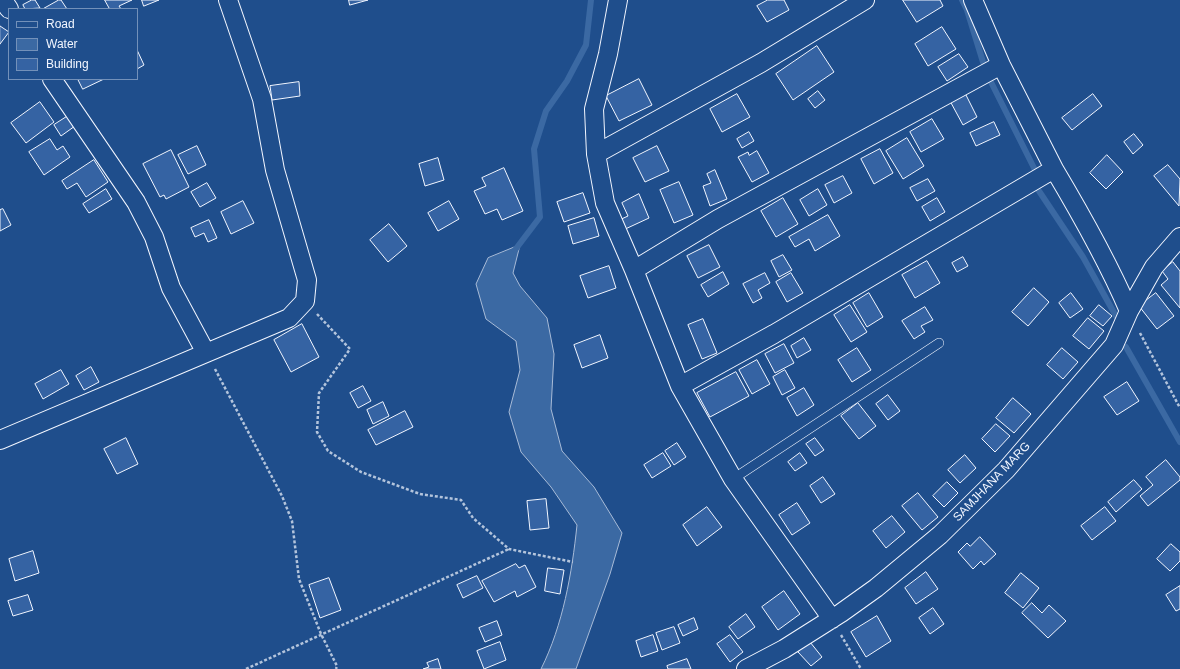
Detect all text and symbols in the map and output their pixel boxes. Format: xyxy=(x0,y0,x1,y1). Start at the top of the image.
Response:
legend xyxy=(8,8,138,80)
text: Road xyxy=(46,17,75,31)
text: Water xyxy=(46,37,78,51)
text: Building xyxy=(46,57,89,71)
street label: SAMJHANA MARG xyxy=(950,439,1034,525)

